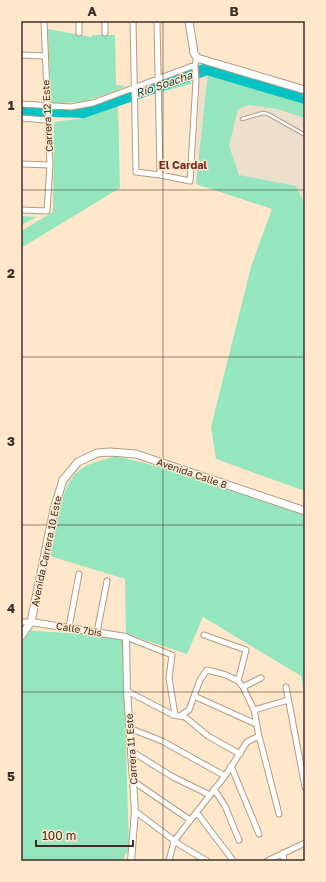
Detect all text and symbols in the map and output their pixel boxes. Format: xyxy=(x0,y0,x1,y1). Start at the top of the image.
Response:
text: A xyxy=(87,3,97,19)
text: B xyxy=(229,3,239,19)
water label: Río Soacha xyxy=(134,68,194,99)
street label: Carrera 12 Este xyxy=(39,79,55,152)
text: 1 xyxy=(8,97,15,113)
district label: El Cardal xyxy=(159,158,208,171)
text: 2 xyxy=(7,265,15,281)
text: 3 xyxy=(7,433,15,449)
street label: Avenida Calle 8 xyxy=(155,455,229,491)
street label: Avenida Carrera 10 Este xyxy=(28,494,64,608)
text: 4 xyxy=(7,600,15,616)
street label: Calle 7bis xyxy=(55,619,103,639)
street label: Carrera 11 Este xyxy=(123,713,139,785)
text: 5 xyxy=(7,768,15,784)
scale bar xyxy=(36,822,133,848)
text: 100 m xyxy=(42,828,76,843)

